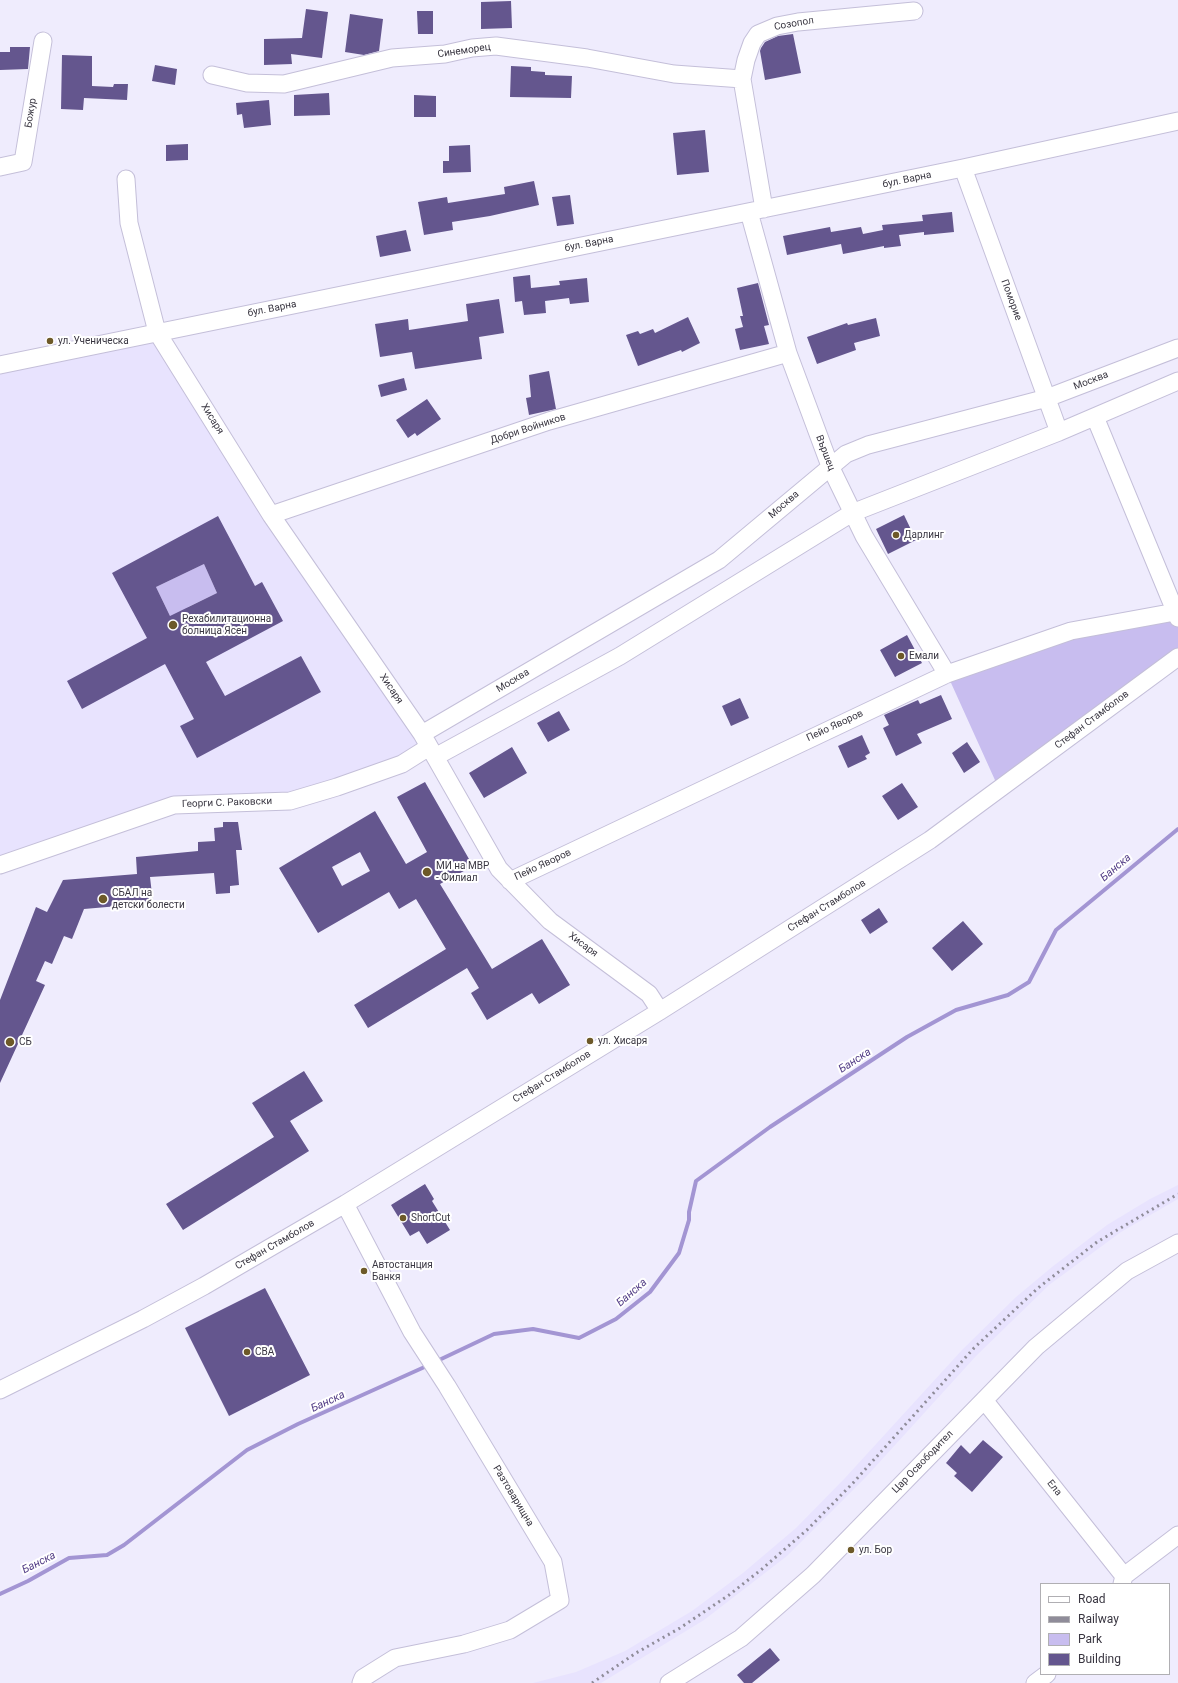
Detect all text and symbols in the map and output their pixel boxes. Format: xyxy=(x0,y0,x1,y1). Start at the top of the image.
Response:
street label: Созопол xyxy=(773,15,815,33)
street label: Синеморец xyxy=(437,41,491,61)
street label: Божур xyxy=(23,97,39,129)
street label: бул. Варна xyxy=(882,169,932,191)
street label: бул. Варна xyxy=(564,233,614,255)
street label: Поморие xyxy=(998,278,1024,322)
street label: бул. Варна xyxy=(247,298,297,320)
place label: ул. Ученическа xyxy=(58,335,129,347)
marker: ул. Ученическа xyxy=(45,336,55,346)
street label: Москва xyxy=(1072,369,1110,393)
street label: Хисаря xyxy=(198,401,226,437)
street label: Добри Войников xyxy=(489,411,567,447)
street label: Вършец xyxy=(813,433,837,473)
street label: Москва xyxy=(766,489,802,521)
place label: Дарлинг xyxy=(904,529,944,541)
marker: Дарлинг xyxy=(891,530,901,540)
place label: Рехабилитационна болница Ясен xyxy=(182,613,271,636)
marker: Рехабилитационна болница Ясен xyxy=(167,619,179,631)
place label: Емали xyxy=(909,650,939,662)
marker: Емали xyxy=(896,651,906,661)
street label: Москва xyxy=(494,667,532,695)
street label: Хисаря xyxy=(377,672,405,706)
street label: Стефан Стамболов xyxy=(1053,688,1131,752)
street label: Пейо Яворов xyxy=(805,708,865,744)
street label: Георги С. Раковски xyxy=(182,795,272,811)
street label: Пейо Яворов xyxy=(513,847,573,883)
water label: Банска xyxy=(1098,851,1134,885)
place label: МИ на МВР - Филиал xyxy=(436,860,489,884)
marker: МИ на МВР - Филиал xyxy=(421,866,433,878)
street label: Стефан Стамболов xyxy=(786,877,868,935)
place label: СБАЛ на детски болести xyxy=(112,887,185,910)
marker: СБАЛ на детски болести xyxy=(97,893,109,905)
street label: Хисаря xyxy=(566,930,600,960)
place label: ул. Хисаря xyxy=(598,1035,647,1047)
marker: СБ xyxy=(4,1036,16,1048)
place label: СБ xyxy=(19,1036,32,1048)
marker: ул. Хисаря xyxy=(585,1036,595,1046)
water label: Банска xyxy=(836,1046,874,1076)
street label: Стефан Стамболов xyxy=(511,1048,593,1106)
place label: ShortCut xyxy=(411,1212,450,1224)
marker: ShortCut xyxy=(398,1213,408,1223)
street label: Стефан Стамболов xyxy=(233,1217,317,1273)
place label: Автостанция Банкя xyxy=(372,1259,433,1282)
marker: Автостанция Банкя xyxy=(359,1266,369,1276)
water label: Банска xyxy=(614,1276,650,1310)
place label: CBA xyxy=(255,1346,274,1358)
marker: CBA xyxy=(242,1347,252,1357)
water label: Банска xyxy=(309,1388,347,1416)
street label: Цар Освободител xyxy=(890,1428,956,1496)
street label: Разтоварищна xyxy=(490,1463,536,1529)
street label: Ела xyxy=(1044,1478,1064,1498)
place label: ул. Бор xyxy=(859,1544,892,1556)
marker: ул. Бор xyxy=(846,1545,856,1555)
water label: Банска xyxy=(20,1549,58,1577)
legend xyxy=(1040,1583,1170,1675)
text: Road xyxy=(1078,1592,1106,1606)
text: Railway xyxy=(1078,1612,1119,1626)
text: Park xyxy=(1078,1632,1102,1646)
text: Building xyxy=(1078,1652,1121,1666)

